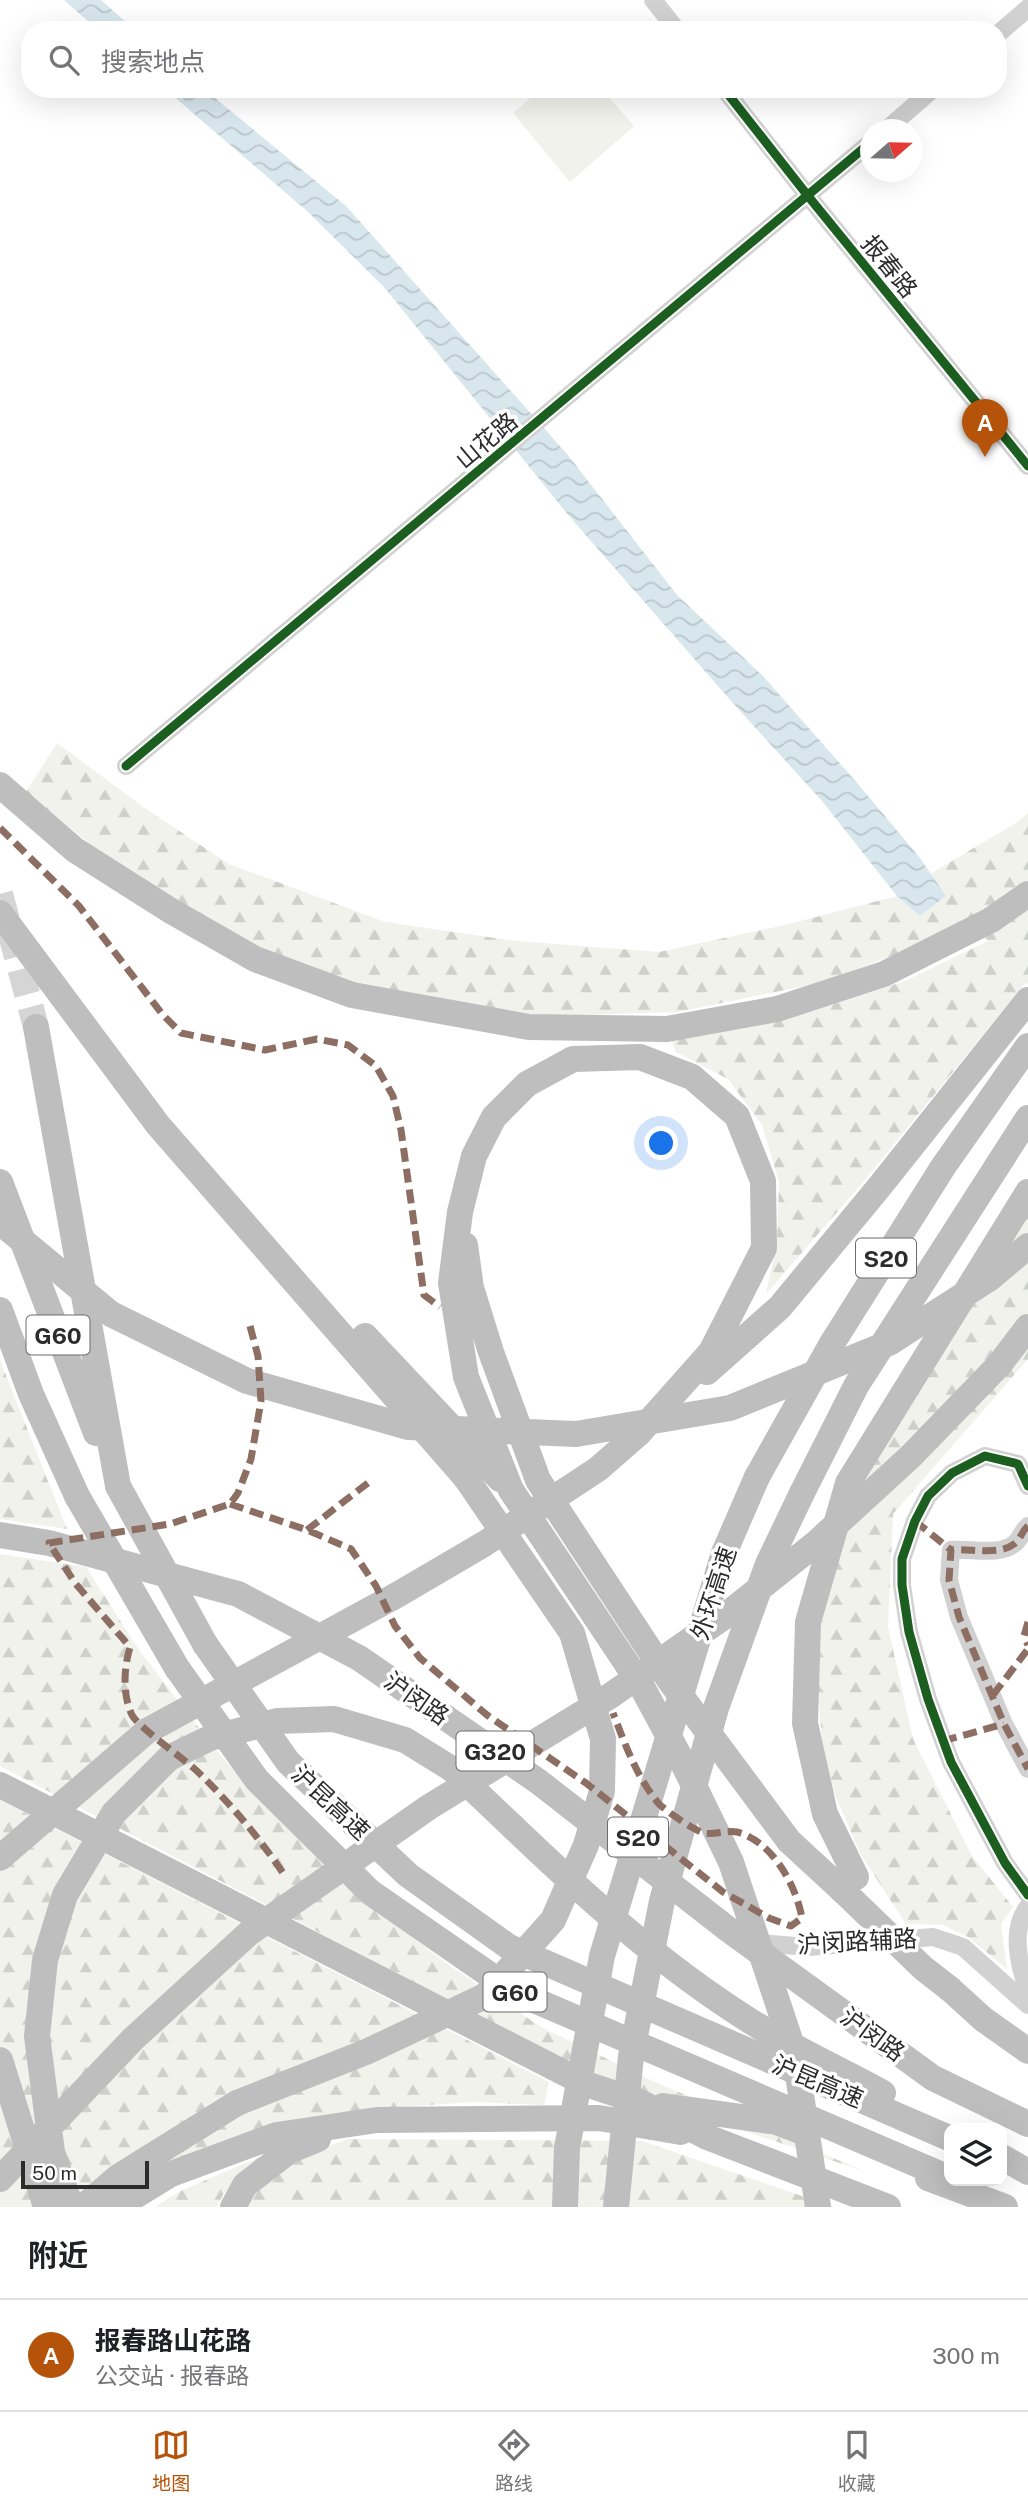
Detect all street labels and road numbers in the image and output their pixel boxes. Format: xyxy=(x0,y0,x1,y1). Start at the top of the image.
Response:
street label: 报春路 xyxy=(856,229,924,303)
street label: 山花路 xyxy=(449,406,523,474)
road number: S20 xyxy=(856,1238,916,1278)
road number: G60 xyxy=(27,1316,90,1354)
street label: 外环高速 xyxy=(685,1543,741,1643)
street label: 沪闵路 xyxy=(379,1666,455,1730)
road number: G320 xyxy=(456,1732,534,1770)
street label: 沪昆高速 xyxy=(286,1759,376,1845)
road number: S20 xyxy=(608,1818,668,1856)
street label: 沪闵路辅路 xyxy=(796,1924,918,1958)
road number: G60 xyxy=(484,1972,546,2011)
street label: 沪闵路 xyxy=(836,2002,910,2066)
street label: 沪昆高速 xyxy=(768,2049,868,2113)

